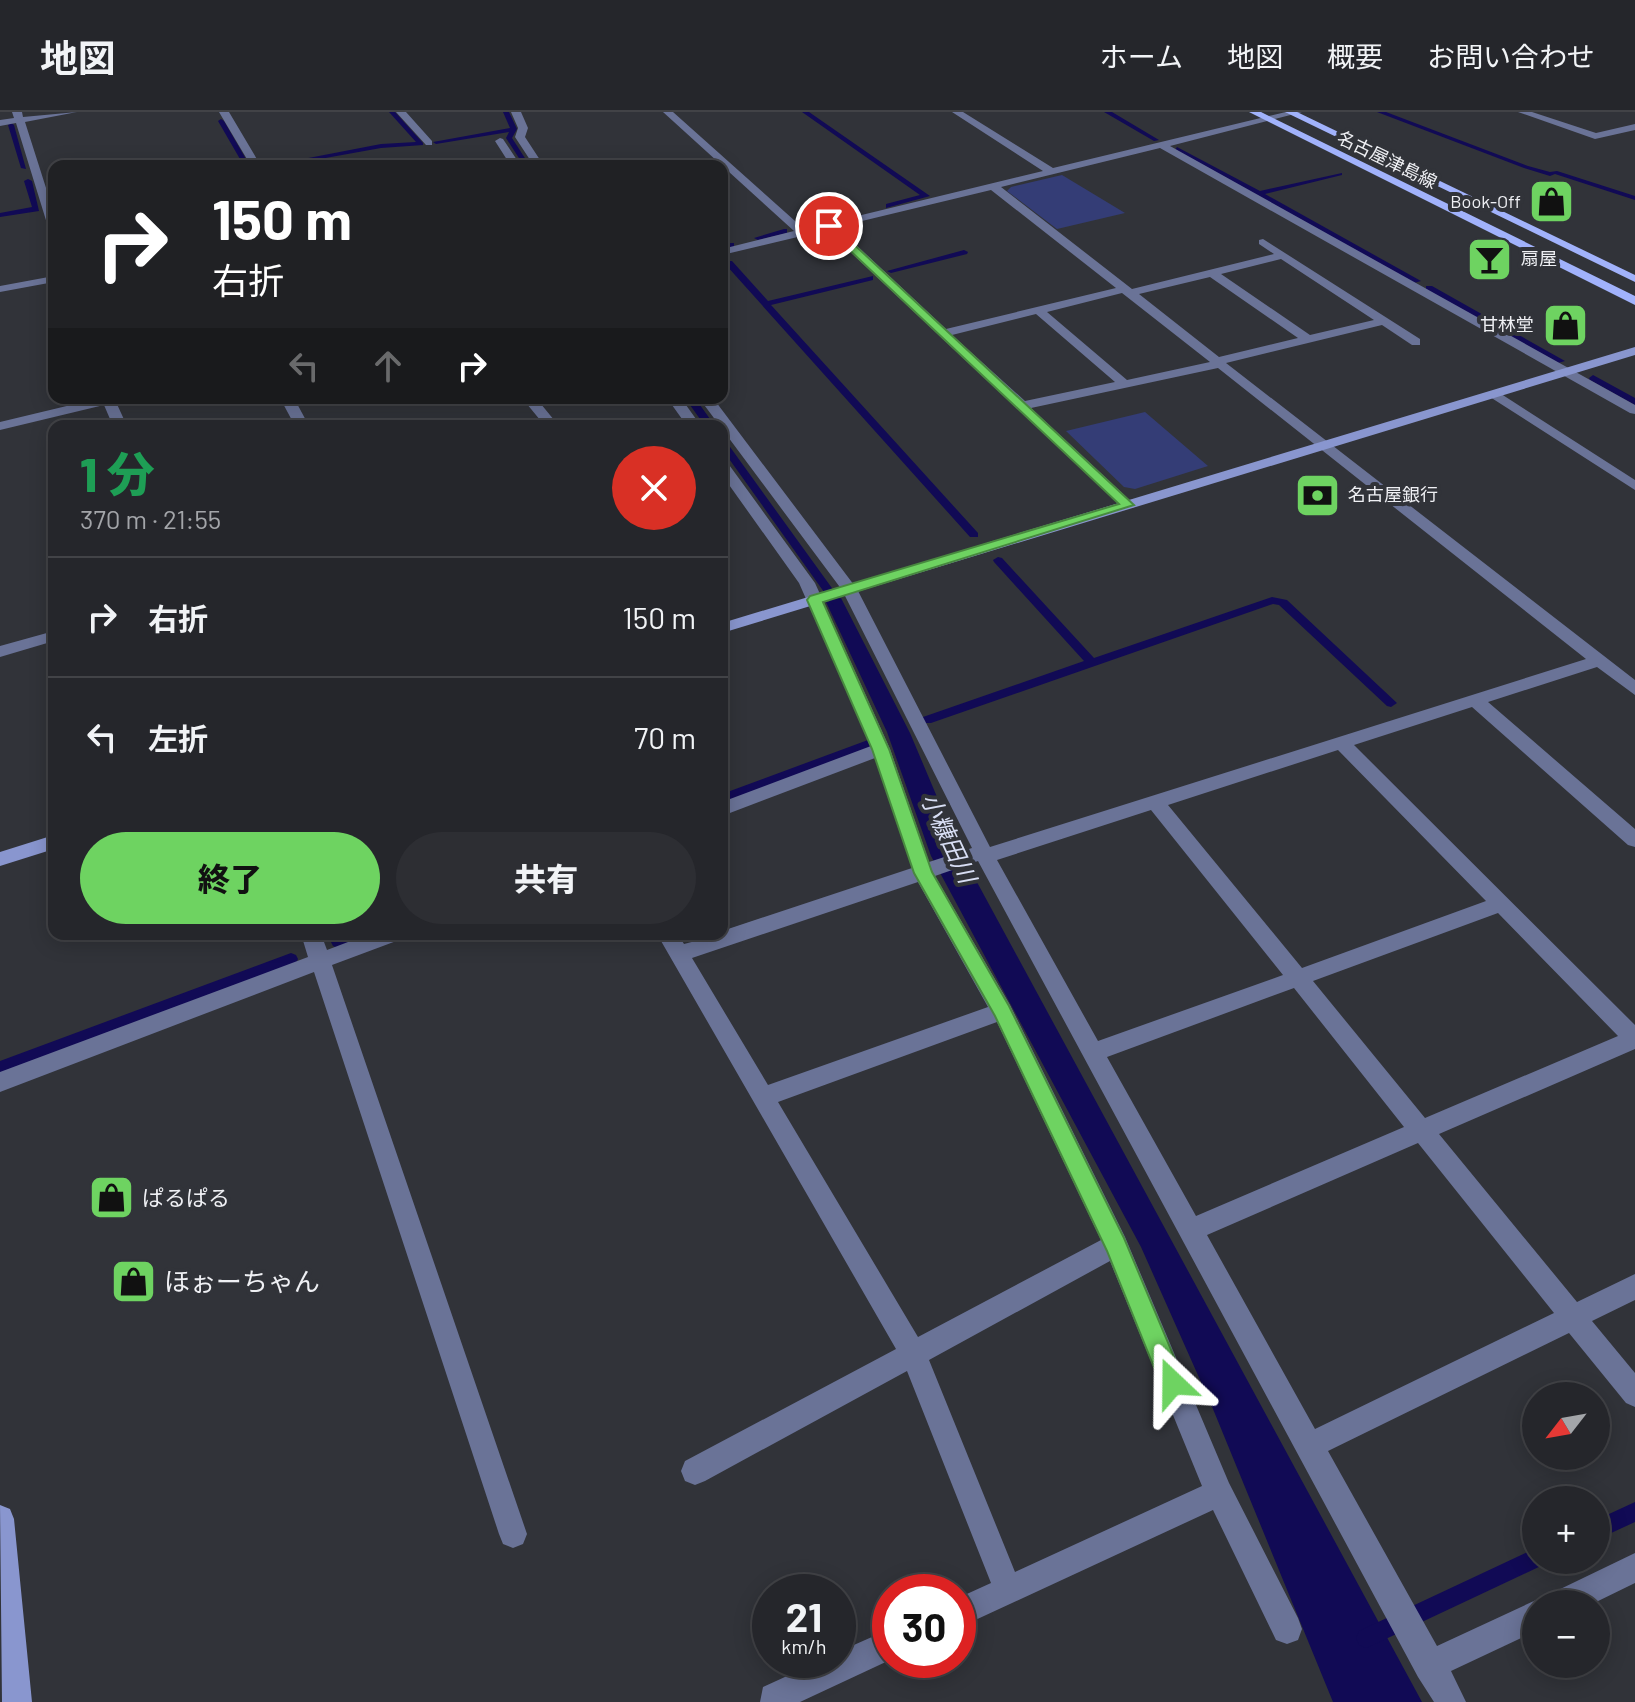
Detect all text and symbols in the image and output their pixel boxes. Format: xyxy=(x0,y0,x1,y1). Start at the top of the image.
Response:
text: 地図 xyxy=(40,34,116,80)
text: ホーム xyxy=(1100,39,1183,73)
text: 地図 xyxy=(1227,39,1283,73)
text: 概要 xyxy=(1327,39,1383,73)
text: お問い合わせ xyxy=(1427,39,1595,73)
street label: 名古屋津島線 xyxy=(1334,126,1441,193)
shop icon: Book-Off xyxy=(1528,178,1576,226)
text: 150 m xyxy=(212,184,352,251)
place label: Book-Off xyxy=(1450,190,1521,212)
icon: right xyxy=(80,192,184,296)
pin xyxy=(795,192,863,260)
icon: arrive xyxy=(807,204,851,248)
bar icon: 扇屋 xyxy=(1466,235,1514,283)
place label: 扇屋 xyxy=(1521,247,1557,269)
text: 右折 xyxy=(212,258,284,301)
shop icon: 甘林堂 xyxy=(1541,301,1589,349)
place label: 甘林堂 xyxy=(1480,313,1534,335)
icon: left xyxy=(282,344,326,388)
icon: ahead xyxy=(366,344,410,388)
icon: right xyxy=(450,344,494,388)
text: 1 分 xyxy=(80,444,155,502)
button: close xyxy=(612,446,696,530)
bank icon: 名古屋銀行 xyxy=(1293,471,1341,519)
place label: 名古屋銀行 xyxy=(1348,483,1438,505)
text: 370 m · 21:55 xyxy=(80,503,221,534)
icon: right xyxy=(80,595,124,639)
text: 150 m xyxy=(622,599,696,635)
text: 右折 xyxy=(148,600,208,636)
icon: left xyxy=(80,715,124,759)
text: 70 m xyxy=(634,719,696,755)
text: 左折 xyxy=(148,720,208,756)
water label: 小糠田川 xyxy=(916,788,984,890)
button: 終了 xyxy=(80,832,380,924)
button: 共有 xyxy=(396,832,696,924)
shop icon: ぱるぱる xyxy=(87,1174,135,1222)
place label: ぱるぱる xyxy=(142,1184,230,1210)
shop icon: ほぉーちゃん xyxy=(109,1258,157,1306)
place label: ほぉーちゃん xyxy=(164,1265,320,1296)
position arrow xyxy=(1131,1341,1215,1425)
north arrow xyxy=(1522,1382,1610,1470)
map controls xyxy=(1522,1382,1610,1678)
button: + xyxy=(1522,1486,1610,1574)
speed limit sign: 30 xyxy=(872,1574,976,1678)
button: − xyxy=(1522,1590,1610,1678)
text: 21 xyxy=(786,1592,822,1640)
text: km/h xyxy=(781,1634,827,1658)

